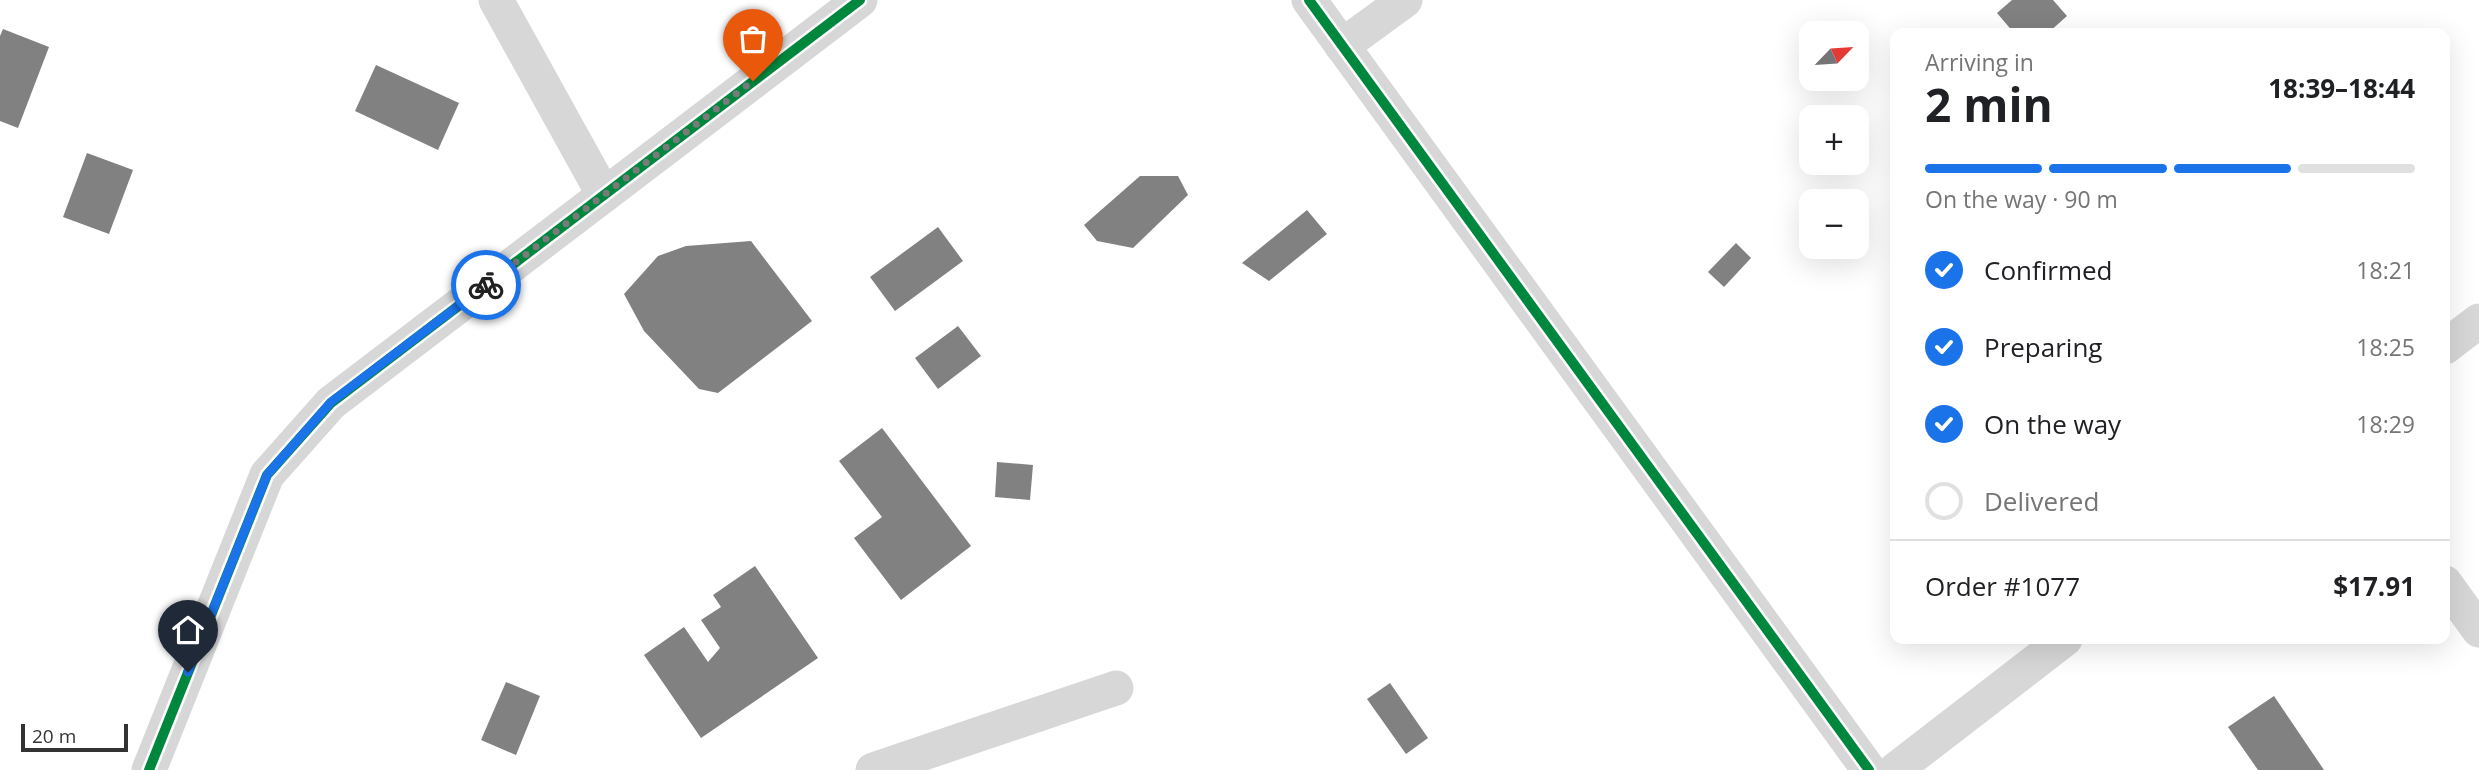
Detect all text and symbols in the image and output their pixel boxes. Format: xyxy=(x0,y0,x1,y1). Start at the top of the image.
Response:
pin xyxy=(723,9,783,81)
icon: bag xyxy=(734,20,772,58)
north arrow xyxy=(1799,21,1869,91)
map controls xyxy=(1799,21,1869,259)
text: Arriving in xyxy=(1925,46,2034,78)
text: 18:39–18:44 xyxy=(2268,70,2415,106)
text: 2 min xyxy=(1925,73,2053,135)
button: + xyxy=(1799,105,1869,175)
text: On the way · 90 m xyxy=(1925,183,2118,215)
button: − xyxy=(1799,189,1869,259)
courier xyxy=(451,250,521,320)
icon: check xyxy=(1925,251,1963,289)
text: Confirmed xyxy=(1984,252,2112,288)
text: 18:21 xyxy=(2356,254,2415,286)
icon: bike xyxy=(467,266,505,304)
icon: check xyxy=(1925,328,1963,366)
text: Preparing xyxy=(1984,329,2102,365)
text: 18:25 xyxy=(2356,331,2415,363)
icon: check xyxy=(1925,405,1963,443)
text: On the way xyxy=(1984,406,2121,442)
text: 18:29 xyxy=(2356,408,2415,440)
text: Delivered xyxy=(1984,483,2099,519)
text: Order #1077 xyxy=(1925,568,2080,604)
text: $17.91 xyxy=(2333,568,2415,604)
pin xyxy=(158,600,218,672)
icon: home xyxy=(169,611,207,649)
scale bar xyxy=(21,721,128,753)
text: 20 m xyxy=(32,723,76,749)

